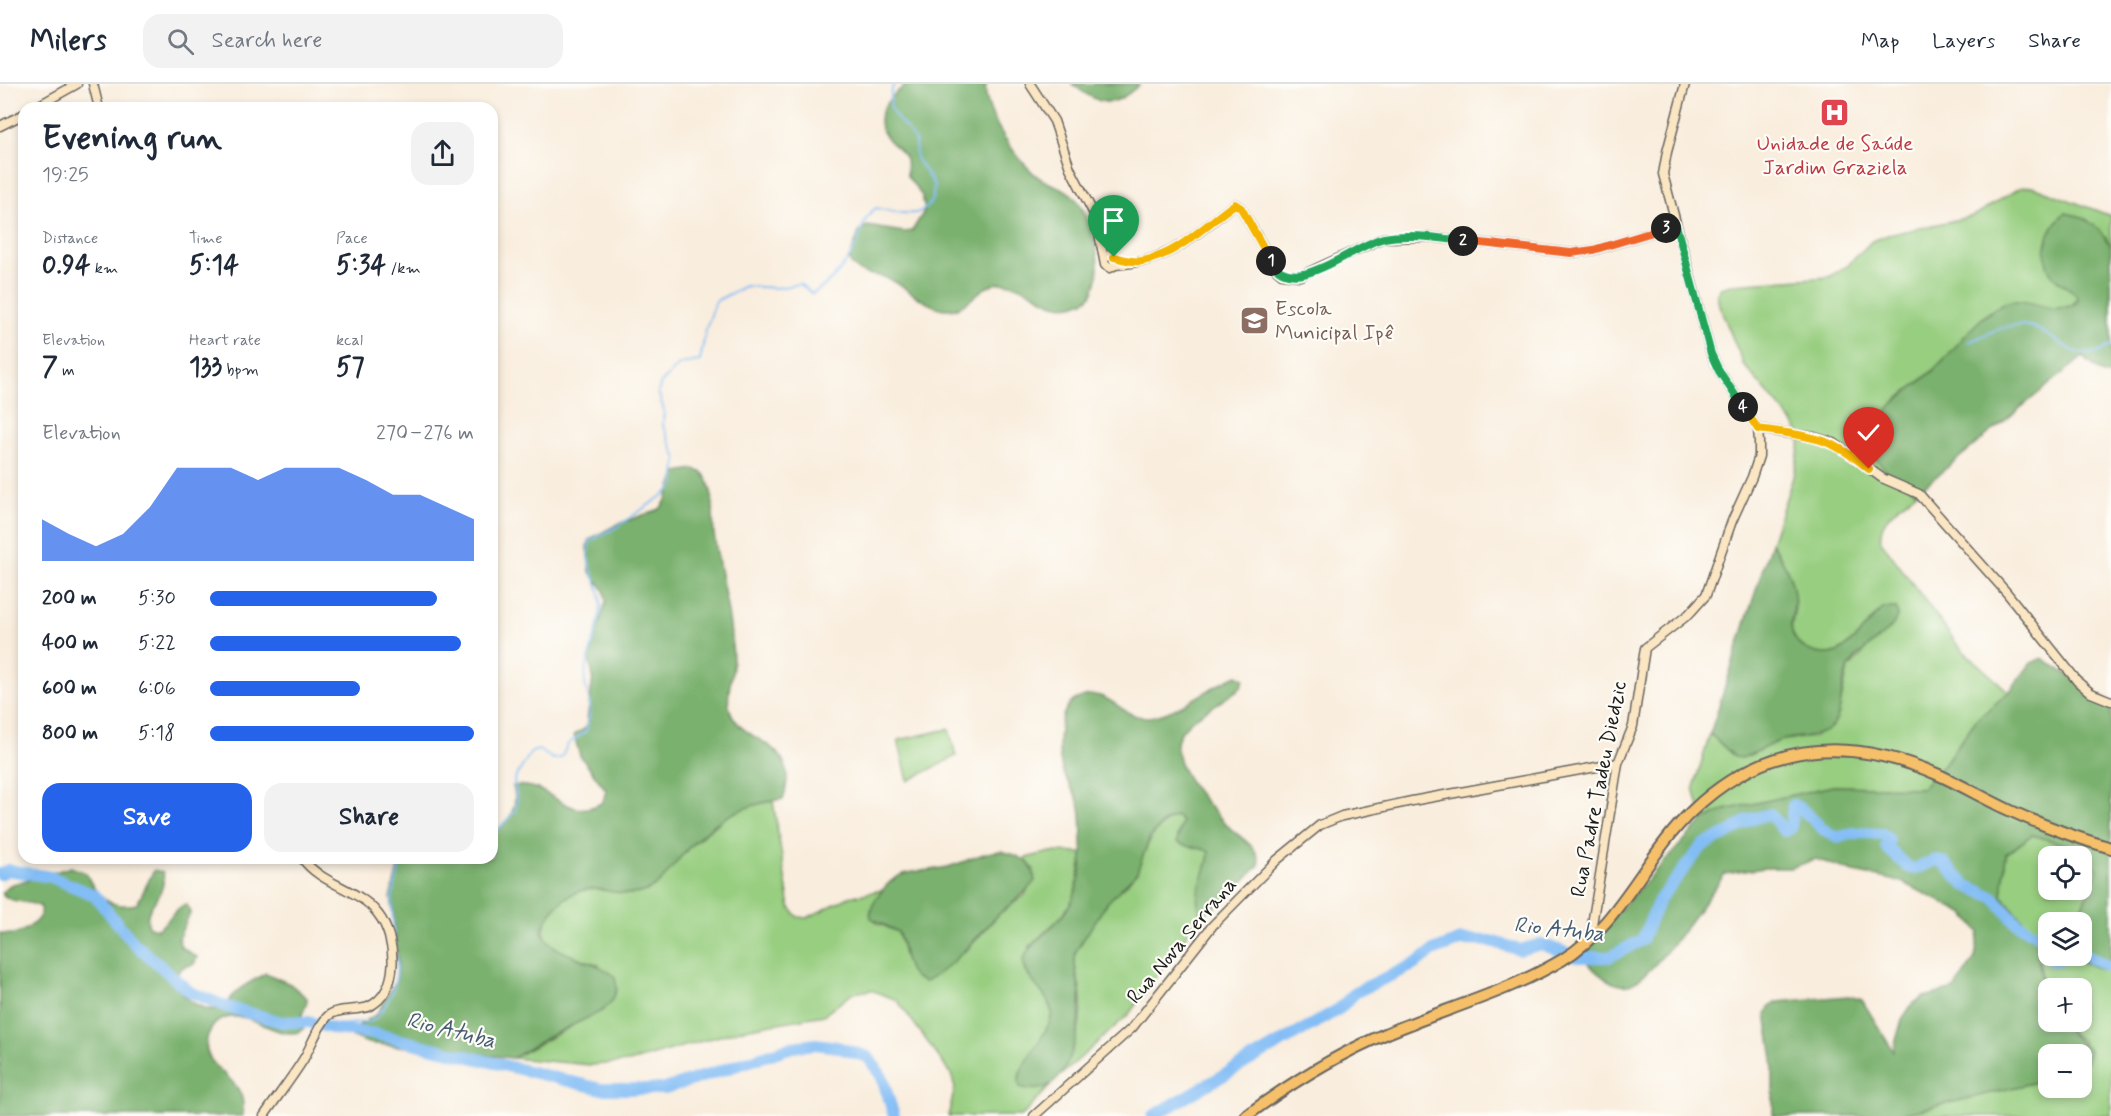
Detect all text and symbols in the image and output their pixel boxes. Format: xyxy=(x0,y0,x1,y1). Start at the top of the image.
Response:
search box xyxy=(143,14,563,68)
text: Milers xyxy=(30,23,107,60)
icon: search xyxy=(164,25,197,58)
text: Search here xyxy=(212,27,322,55)
text: Map xyxy=(1861,27,1899,55)
text: Layers xyxy=(1932,27,1995,55)
text: Share xyxy=(2028,27,2081,55)
hospital icon: Unidade de Saúde Jardim Graziela xyxy=(1819,97,1851,129)
text: Evening run xyxy=(42,117,222,161)
button: share xyxy=(411,122,474,185)
place label: Unidade de Saúde Jardim Graziela xyxy=(1757,130,1913,182)
text: 19:25 xyxy=(42,162,89,189)
pin xyxy=(1088,195,1139,257)
icon: arrive xyxy=(1097,204,1130,237)
pin: 3 xyxy=(1651,213,1681,243)
text: 3 xyxy=(1662,217,1670,238)
pin: 2 xyxy=(1448,226,1478,256)
text: Distance xyxy=(42,228,98,249)
text: Time xyxy=(189,228,223,249)
text: Pace xyxy=(336,228,368,249)
text: 2 xyxy=(1459,230,1467,251)
pin: 1 xyxy=(1256,246,1286,276)
text: 0.94 xyxy=(42,249,91,283)
text: 5:14 xyxy=(189,249,239,283)
text: 5:34 xyxy=(336,249,386,283)
text: 1 xyxy=(1267,250,1275,271)
text: km xyxy=(91,258,118,279)
text: /km xyxy=(386,258,421,279)
place label: Escola Municipal Ipê xyxy=(1275,295,1394,347)
school or university icon: Escola Municipal Ipê xyxy=(1238,305,1270,337)
text: Elevation xyxy=(42,330,105,351)
text: Heart rate xyxy=(189,330,261,351)
text: kcal xyxy=(336,330,363,351)
text: 7 xyxy=(42,351,58,385)
text: 133 xyxy=(189,351,222,385)
text: 57 xyxy=(336,351,365,385)
text: m xyxy=(58,360,75,381)
text: bpm xyxy=(222,360,259,381)
pin: 4 xyxy=(1728,392,1758,422)
text: 4 xyxy=(1738,396,1748,417)
pin xyxy=(1843,407,1894,469)
icon: check xyxy=(1852,416,1885,449)
text: Elevation xyxy=(42,420,121,447)
text: 270–276 m xyxy=(376,420,474,447)
text: 200 m xyxy=(42,585,97,612)
text: 5:30 xyxy=(138,585,176,612)
text: 400 m xyxy=(42,630,98,657)
text: 5:22 xyxy=(138,630,176,657)
text: 600 m xyxy=(42,675,97,702)
text: 6:06 xyxy=(138,675,176,702)
street label: Rua Padre Tadeu Diedzic xyxy=(1564,679,1634,899)
text: 800 m xyxy=(42,720,98,747)
text: 5:18 xyxy=(138,720,175,747)
button: Save xyxy=(42,783,252,852)
button: Share xyxy=(264,783,474,852)
map controls xyxy=(2038,846,2092,1098)
button: locate xyxy=(2038,846,2092,900)
street label: Rua Nova Serrana xyxy=(1121,872,1243,1010)
water label: Rio Atuba xyxy=(1512,911,1606,949)
button: layers xyxy=(2038,912,2092,966)
button: + xyxy=(2038,978,2092,1032)
water label: Rio Atuba xyxy=(404,1006,498,1056)
button: − xyxy=(2038,1044,2092,1098)

